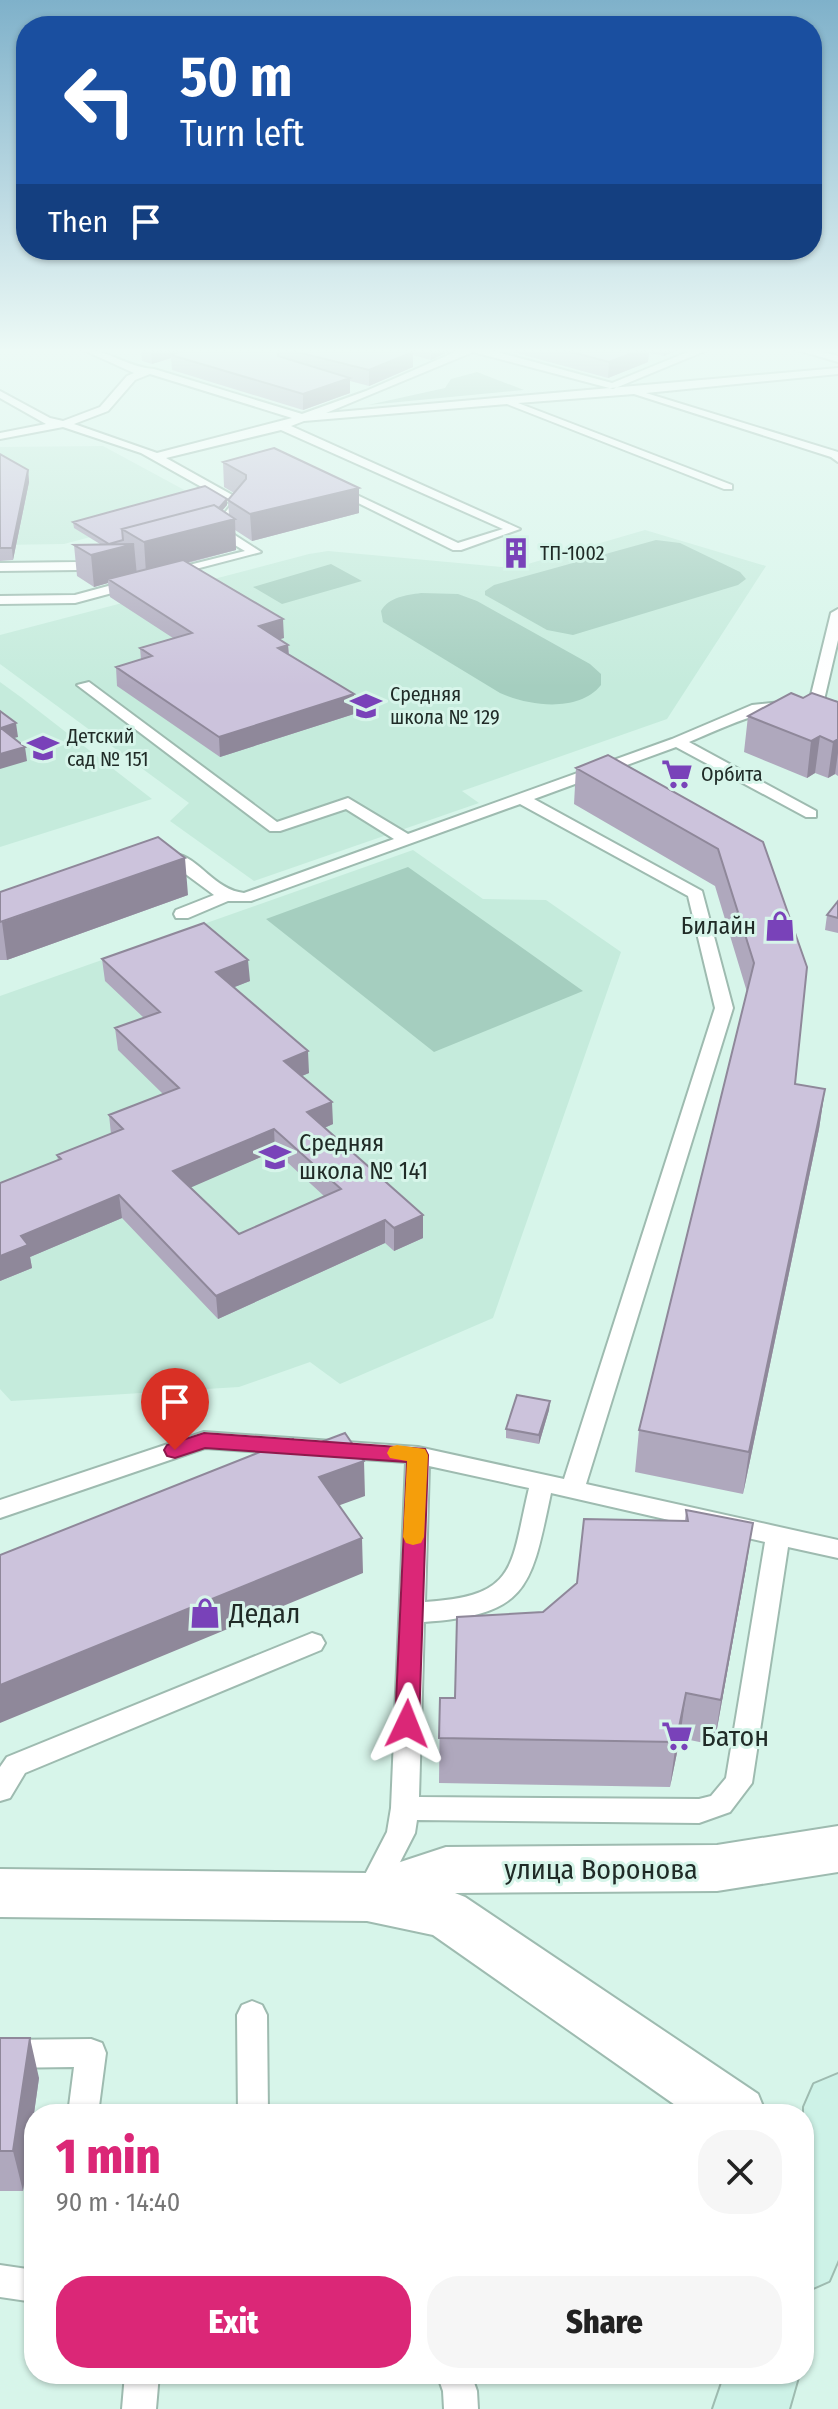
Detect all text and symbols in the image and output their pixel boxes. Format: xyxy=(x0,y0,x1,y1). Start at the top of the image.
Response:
text: 50 m xyxy=(180,44,292,111)
icon: left xyxy=(48,48,152,152)
text: Turn left xyxy=(180,112,304,156)
icon: arrive xyxy=(124,200,168,244)
text: Then xyxy=(48,204,108,240)
building icon: ТП-1002 xyxy=(499,536,533,570)
place label: ТП-1002 xyxy=(540,541,605,565)
place label: Средняя школа № 129 xyxy=(390,682,500,729)
school or university icon: Средняя школа № 129 xyxy=(349,689,383,723)
place label: Детский сад № 151 xyxy=(66,724,149,771)
school or university icon: Детский сад № 151 xyxy=(26,731,60,765)
supermarket icon: Орбита xyxy=(660,757,694,791)
place label: Орбита xyxy=(701,762,763,786)
shop icon: Билайн xyxy=(763,909,797,943)
place label: Билайн xyxy=(681,912,756,940)
place label: Средняя школа № 141 xyxy=(299,1129,428,1185)
school or university icon: Средняя школа № 141 xyxy=(258,1140,292,1174)
pin xyxy=(141,1368,209,1450)
icon: arrive xyxy=(153,1380,197,1424)
shop icon: Дедал xyxy=(188,1596,222,1630)
place label: Дедал xyxy=(228,1597,300,1630)
position arrow xyxy=(365,1682,449,1766)
supermarket icon: Батон xyxy=(660,1719,694,1753)
place label: Батон xyxy=(701,1720,769,1753)
street label: улица Воронова xyxy=(504,1853,698,1886)
text: 1 min xyxy=(56,2128,160,2186)
button: close xyxy=(698,2130,782,2214)
text: 90 m · 14:40 xyxy=(56,2187,180,2218)
button: Exit xyxy=(56,2276,411,2368)
button: Share xyxy=(427,2276,782,2368)

